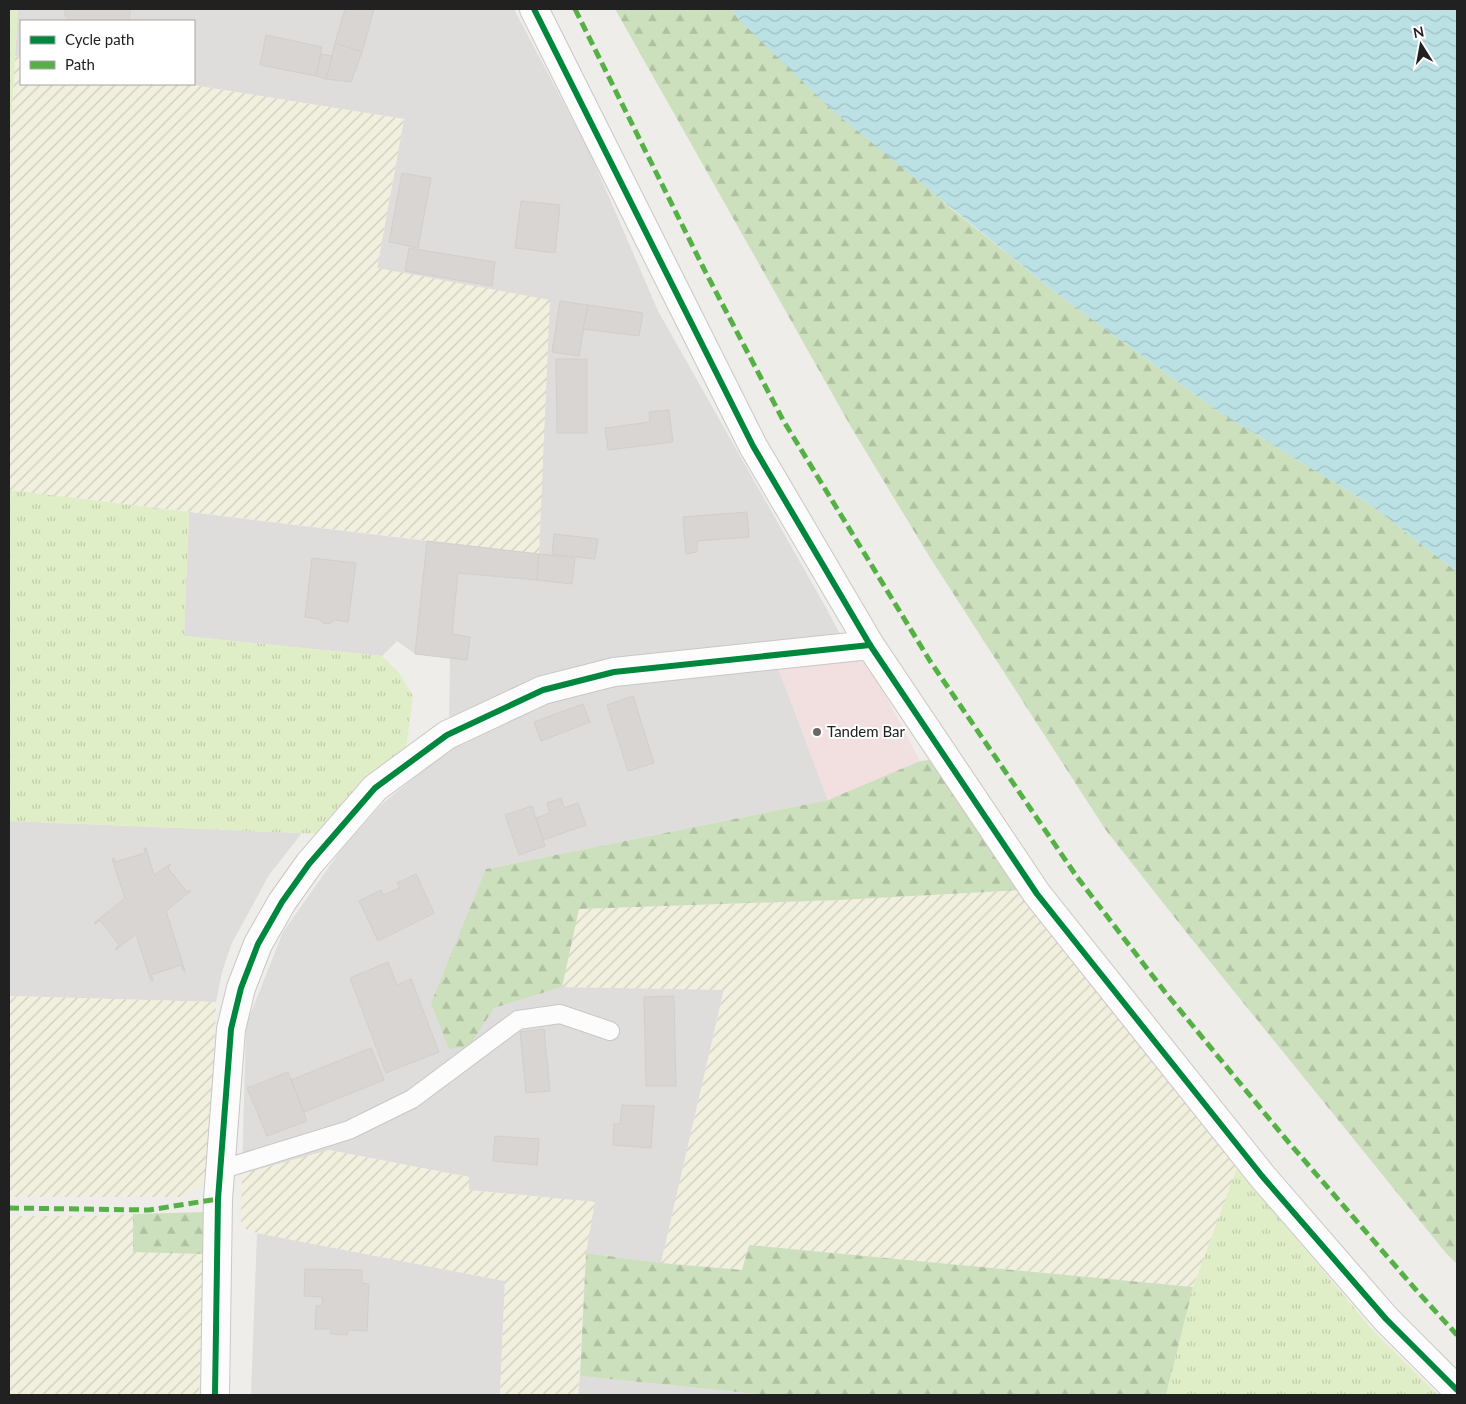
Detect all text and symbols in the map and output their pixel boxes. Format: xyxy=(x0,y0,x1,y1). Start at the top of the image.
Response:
legend xyxy=(20,20,195,85)
north arrow xyxy=(1396,20,1446,70)
text: N xyxy=(1412,22,1425,41)
text: Cycle path xyxy=(65,30,134,48)
text: Path xyxy=(65,55,95,73)
place label: Tandem Bar xyxy=(827,722,906,740)
marker: Tandem Bar xyxy=(811,726,823,738)

